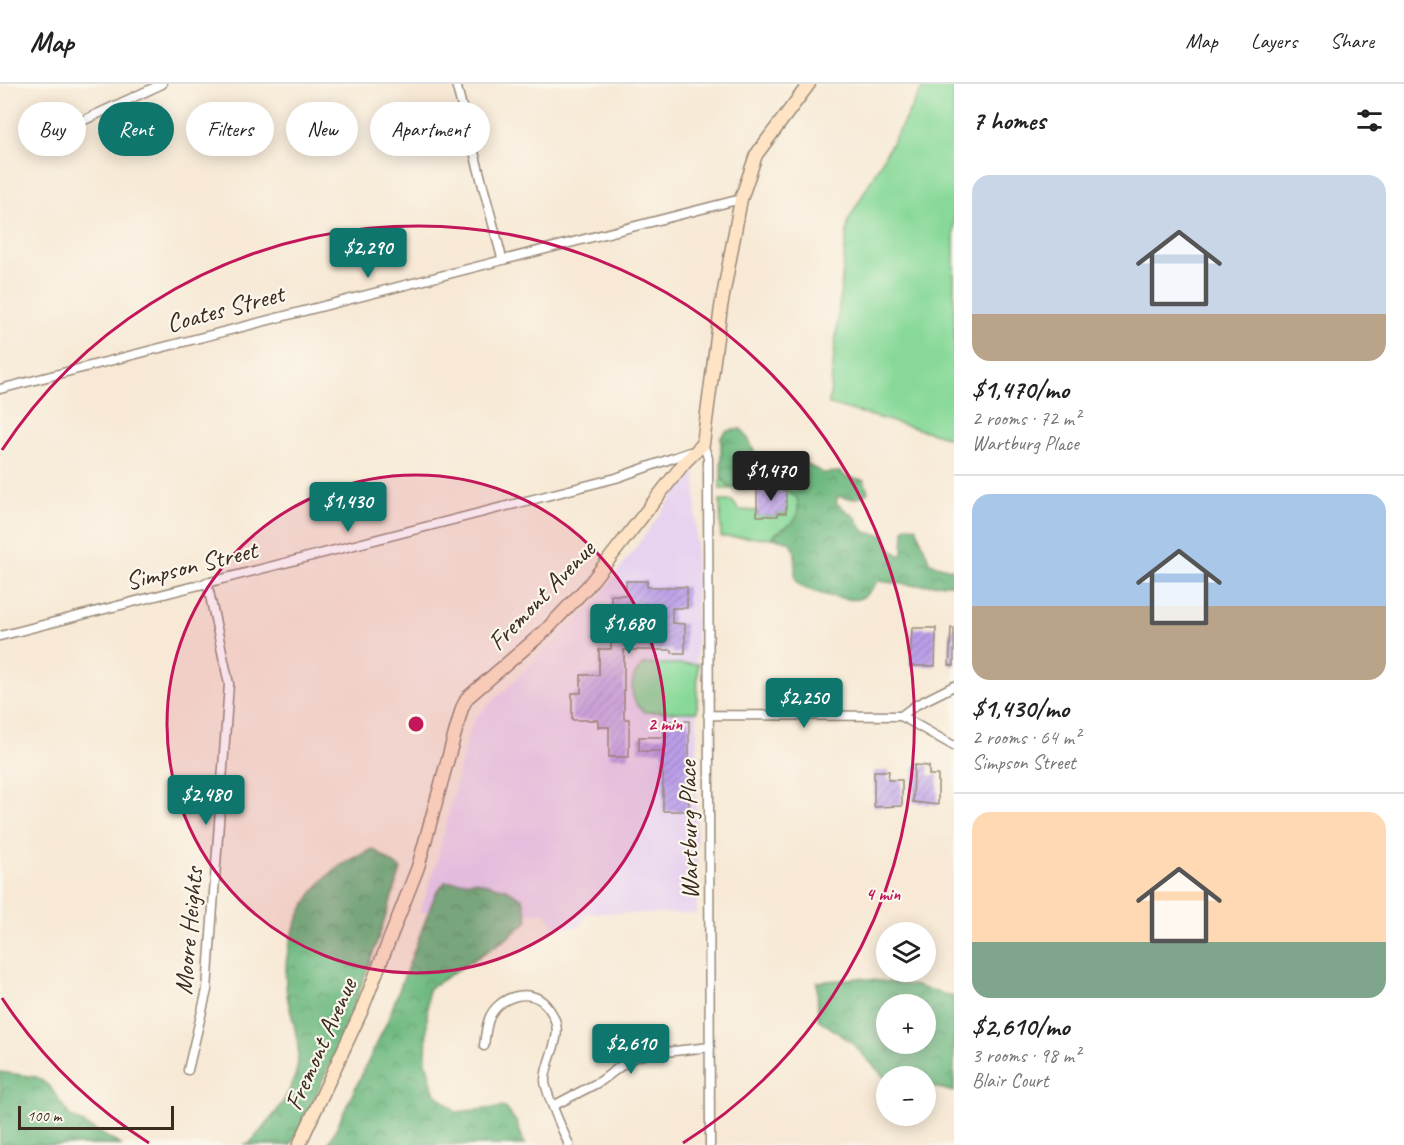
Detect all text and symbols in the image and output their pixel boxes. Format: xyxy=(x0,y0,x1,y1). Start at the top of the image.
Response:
text: Map xyxy=(30,24,73,59)
text: Map xyxy=(1185,28,1218,54)
text: Layers xyxy=(1251,28,1297,54)
text: Share xyxy=(1330,28,1374,54)
chip: Buy xyxy=(18,102,86,156)
chip: Rent xyxy=(98,102,174,156)
chip: Filters xyxy=(186,102,274,156)
chip: New xyxy=(286,102,358,156)
chip: Apartment xyxy=(370,102,490,156)
text: 7 homes xyxy=(972,104,1045,137)
icon: filters xyxy=(1353,104,1386,137)
icon: home xyxy=(1125,214,1233,322)
pin: $2,290 xyxy=(319,228,417,279)
text: $2,290 xyxy=(344,235,392,260)
street label: Coates Street xyxy=(163,276,290,340)
text: $1,470/mo xyxy=(972,373,1069,406)
text: 2 rooms · 72 m² xyxy=(972,406,1080,431)
text: Wartburg Place xyxy=(972,431,1079,456)
pin: $1,470 xyxy=(722,451,820,502)
text: $1,470 xyxy=(747,458,795,483)
pin: $1,430 xyxy=(299,482,397,533)
text: $1,430 xyxy=(324,489,372,514)
street label: Fremont Avenue xyxy=(481,532,603,657)
street label: Simpson Street xyxy=(122,533,263,598)
icon: home xyxy=(1125,533,1233,641)
pin: $1,680 xyxy=(580,604,678,655)
text: $1,680 xyxy=(604,611,654,636)
pin: $2,250 xyxy=(755,678,853,729)
text: $2,250 xyxy=(780,685,828,710)
text: $1,430/mo xyxy=(972,692,1069,725)
text: 2 min xyxy=(648,713,683,735)
centre of rings xyxy=(406,714,426,734)
text: 2 rooms · 64 m² xyxy=(972,725,1080,750)
text: Simpson Street xyxy=(972,750,1076,775)
street label: Wartburg Place xyxy=(671,758,706,900)
pin: $2,480 xyxy=(157,775,255,826)
text: $2,480 xyxy=(182,782,230,807)
icon: home xyxy=(1125,851,1233,959)
street label: Moore Heights xyxy=(166,864,211,996)
text: 4 min xyxy=(866,883,901,905)
map controls xyxy=(876,922,936,1126)
button: layers xyxy=(876,922,936,982)
street label: Fremont Avenue xyxy=(277,972,365,1115)
button: + xyxy=(876,994,936,1054)
text: $2,610/mo xyxy=(972,1010,1070,1043)
pin: $2,610 xyxy=(582,1024,680,1075)
text: $2,610 xyxy=(606,1031,656,1056)
text: 3 rooms · 98 m² xyxy=(972,1043,1080,1068)
button: − xyxy=(876,1066,936,1126)
text: Blair Court xyxy=(972,1068,1048,1093)
scale bar xyxy=(18,1103,174,1130)
text: 100 m xyxy=(27,1106,61,1126)

